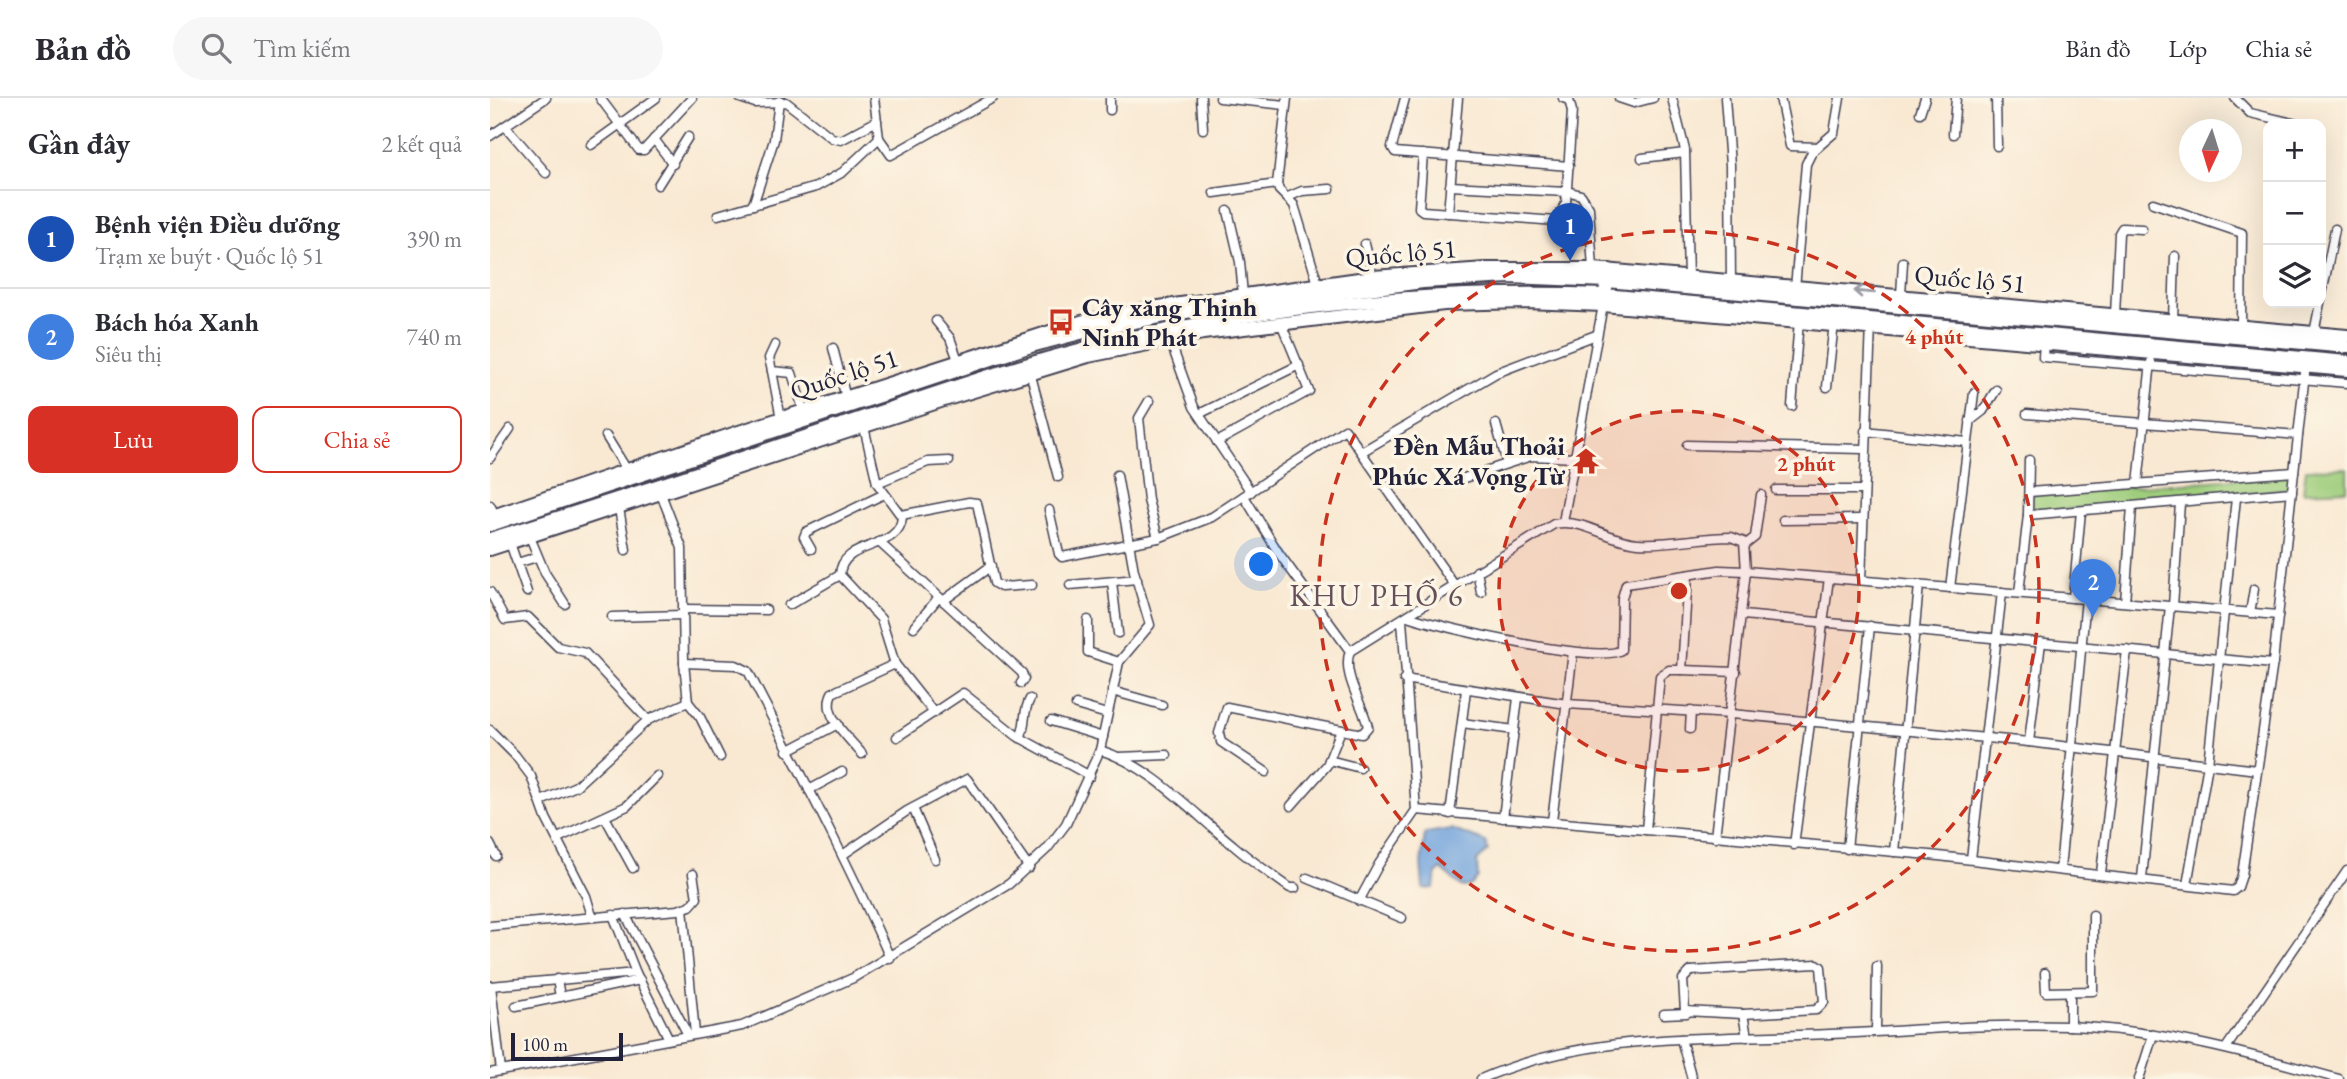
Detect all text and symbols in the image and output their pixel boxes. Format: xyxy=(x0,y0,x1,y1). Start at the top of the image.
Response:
search box xyxy=(173,17,663,80)
text: Bản đồ xyxy=(35,27,131,70)
icon: search xyxy=(197,29,235,67)
text: Tìm kiếm xyxy=(253,31,351,65)
text: Bản đồ xyxy=(2065,33,2131,64)
text: Lớp xyxy=(2169,33,2207,64)
text: Chia sẻ xyxy=(2245,33,2312,64)
north arrow xyxy=(2179,119,2242,182)
map controls xyxy=(2263,119,2326,308)
button: + xyxy=(2263,119,2326,182)
text: Gần đây xyxy=(28,124,130,163)
text: 2 kết quả xyxy=(381,129,462,159)
button: − xyxy=(2263,182,2326,245)
pin: 1 xyxy=(1547,203,1593,261)
text: Bệnh viện Điều dưỡng xyxy=(95,207,340,241)
text: 1 xyxy=(45,224,57,254)
text: 390 m xyxy=(406,224,462,254)
street label: Quốc lộ 51 xyxy=(1344,231,1458,275)
text: Trạm xe buýt · Quốc lộ 51 xyxy=(95,241,324,271)
button: layers xyxy=(2263,245,2326,308)
street label: Quốc lộ 51 xyxy=(1913,257,2027,301)
one-way arrow xyxy=(1853,285,1876,298)
place label: Cây xăng Thịnh Ninh Phát xyxy=(1082,290,1258,354)
text: Bách hóa Xanh xyxy=(95,305,259,339)
bus stop icon: Cây xăng Thịnh Ninh Phát xyxy=(1046,307,1076,337)
text: 2 xyxy=(45,322,57,352)
text: 740 m xyxy=(406,322,462,352)
text: 4 phút xyxy=(1905,323,1963,350)
text: Siêu thị xyxy=(95,339,162,369)
street label: Quốc lộ 51 xyxy=(786,341,902,407)
button: Lưu xyxy=(28,406,238,473)
button: Chia sẻ xyxy=(252,406,462,473)
place label: Đền Mẫu Thoải Phúc Xá Vọng Từ xyxy=(1372,429,1565,493)
temple icon: Đền Mẫu Thoải Phúc Xá Vọng Từ xyxy=(1571,446,1601,476)
text: 2 phút xyxy=(1777,450,1835,477)
your location xyxy=(1244,547,1278,581)
pin: 2 xyxy=(2070,559,2116,617)
district label: KHU PHỐ 6 xyxy=(1289,576,1465,615)
centre of rings xyxy=(1667,579,1691,603)
scale bar xyxy=(511,1030,623,1062)
text: 100 m xyxy=(522,1032,568,1057)

